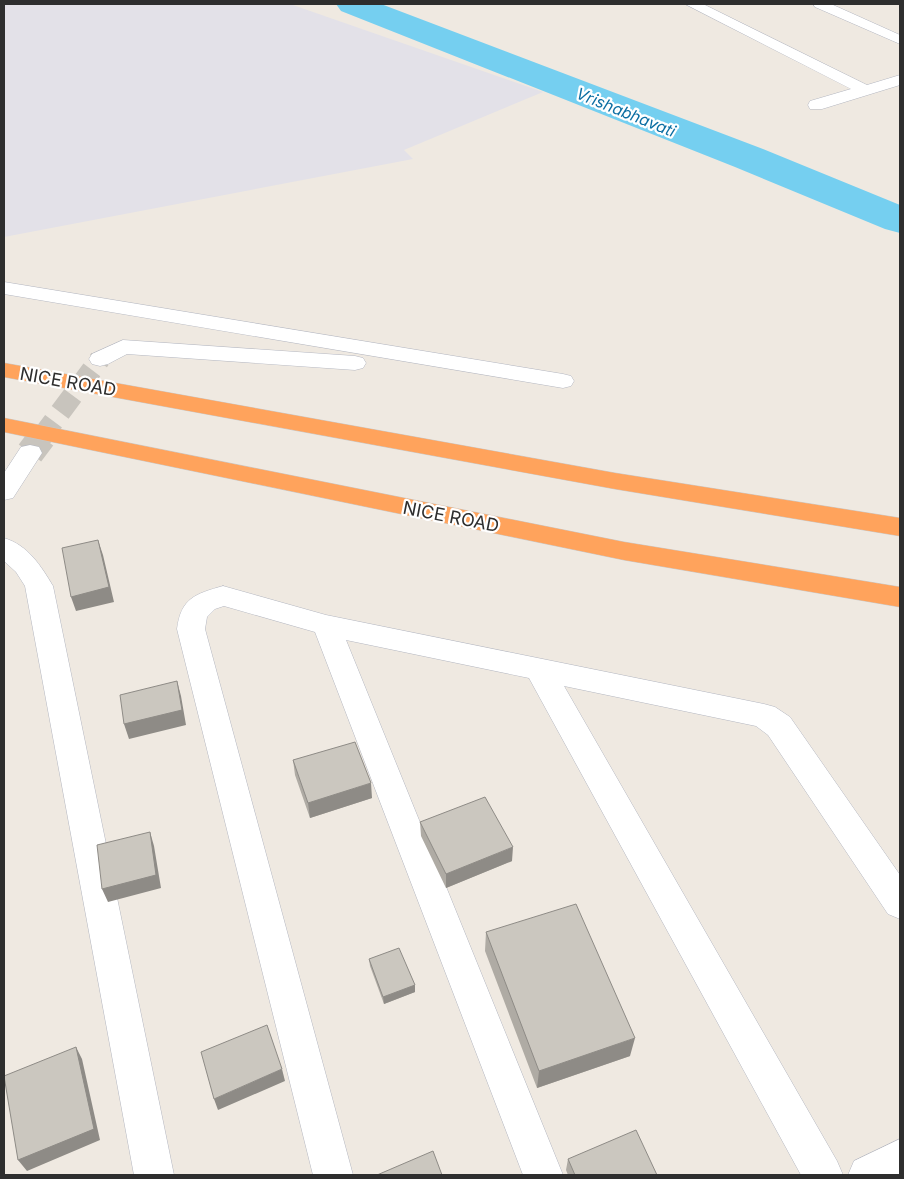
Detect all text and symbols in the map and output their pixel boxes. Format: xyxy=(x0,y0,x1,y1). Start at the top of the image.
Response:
water label: Vrishabhavati xyxy=(573,83,680,141)
street label: NICE ROAD xyxy=(18,363,118,400)
street label: NICE ROAD xyxy=(401,497,501,536)

